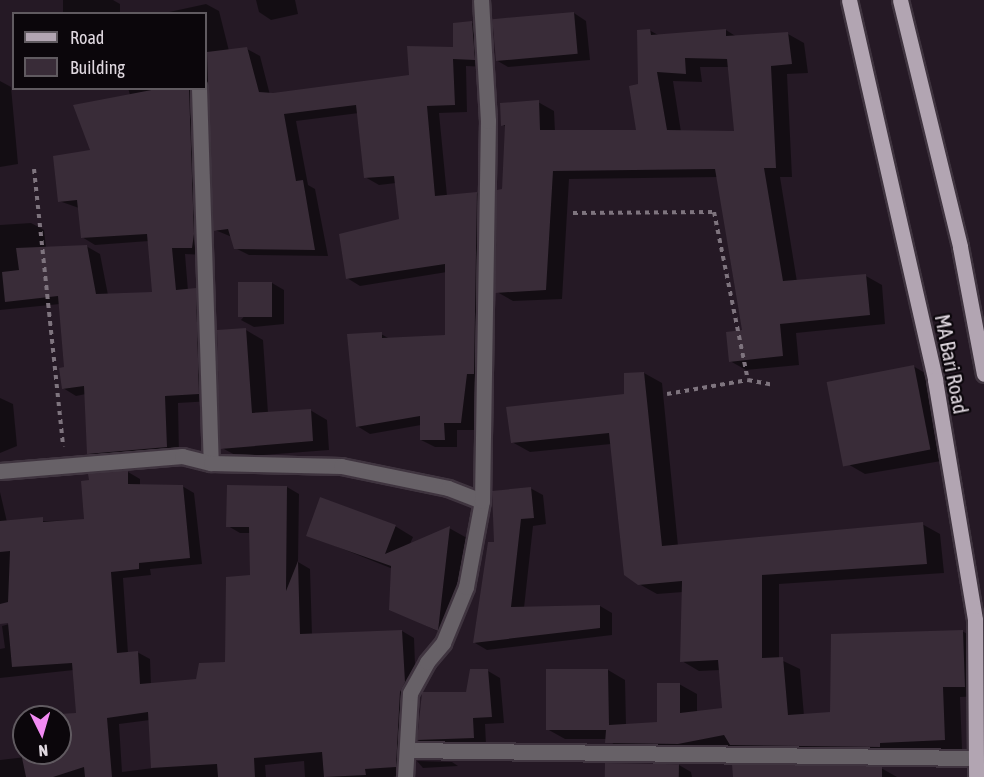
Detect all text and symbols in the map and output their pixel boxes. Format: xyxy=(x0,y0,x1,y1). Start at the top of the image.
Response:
legend xyxy=(12,12,207,90)
text: Road xyxy=(70,27,104,48)
text: Building xyxy=(70,57,125,78)
street label: MA Bari Road xyxy=(930,312,974,416)
north arrow xyxy=(12,705,72,765)
text: N xyxy=(38,742,49,760)

